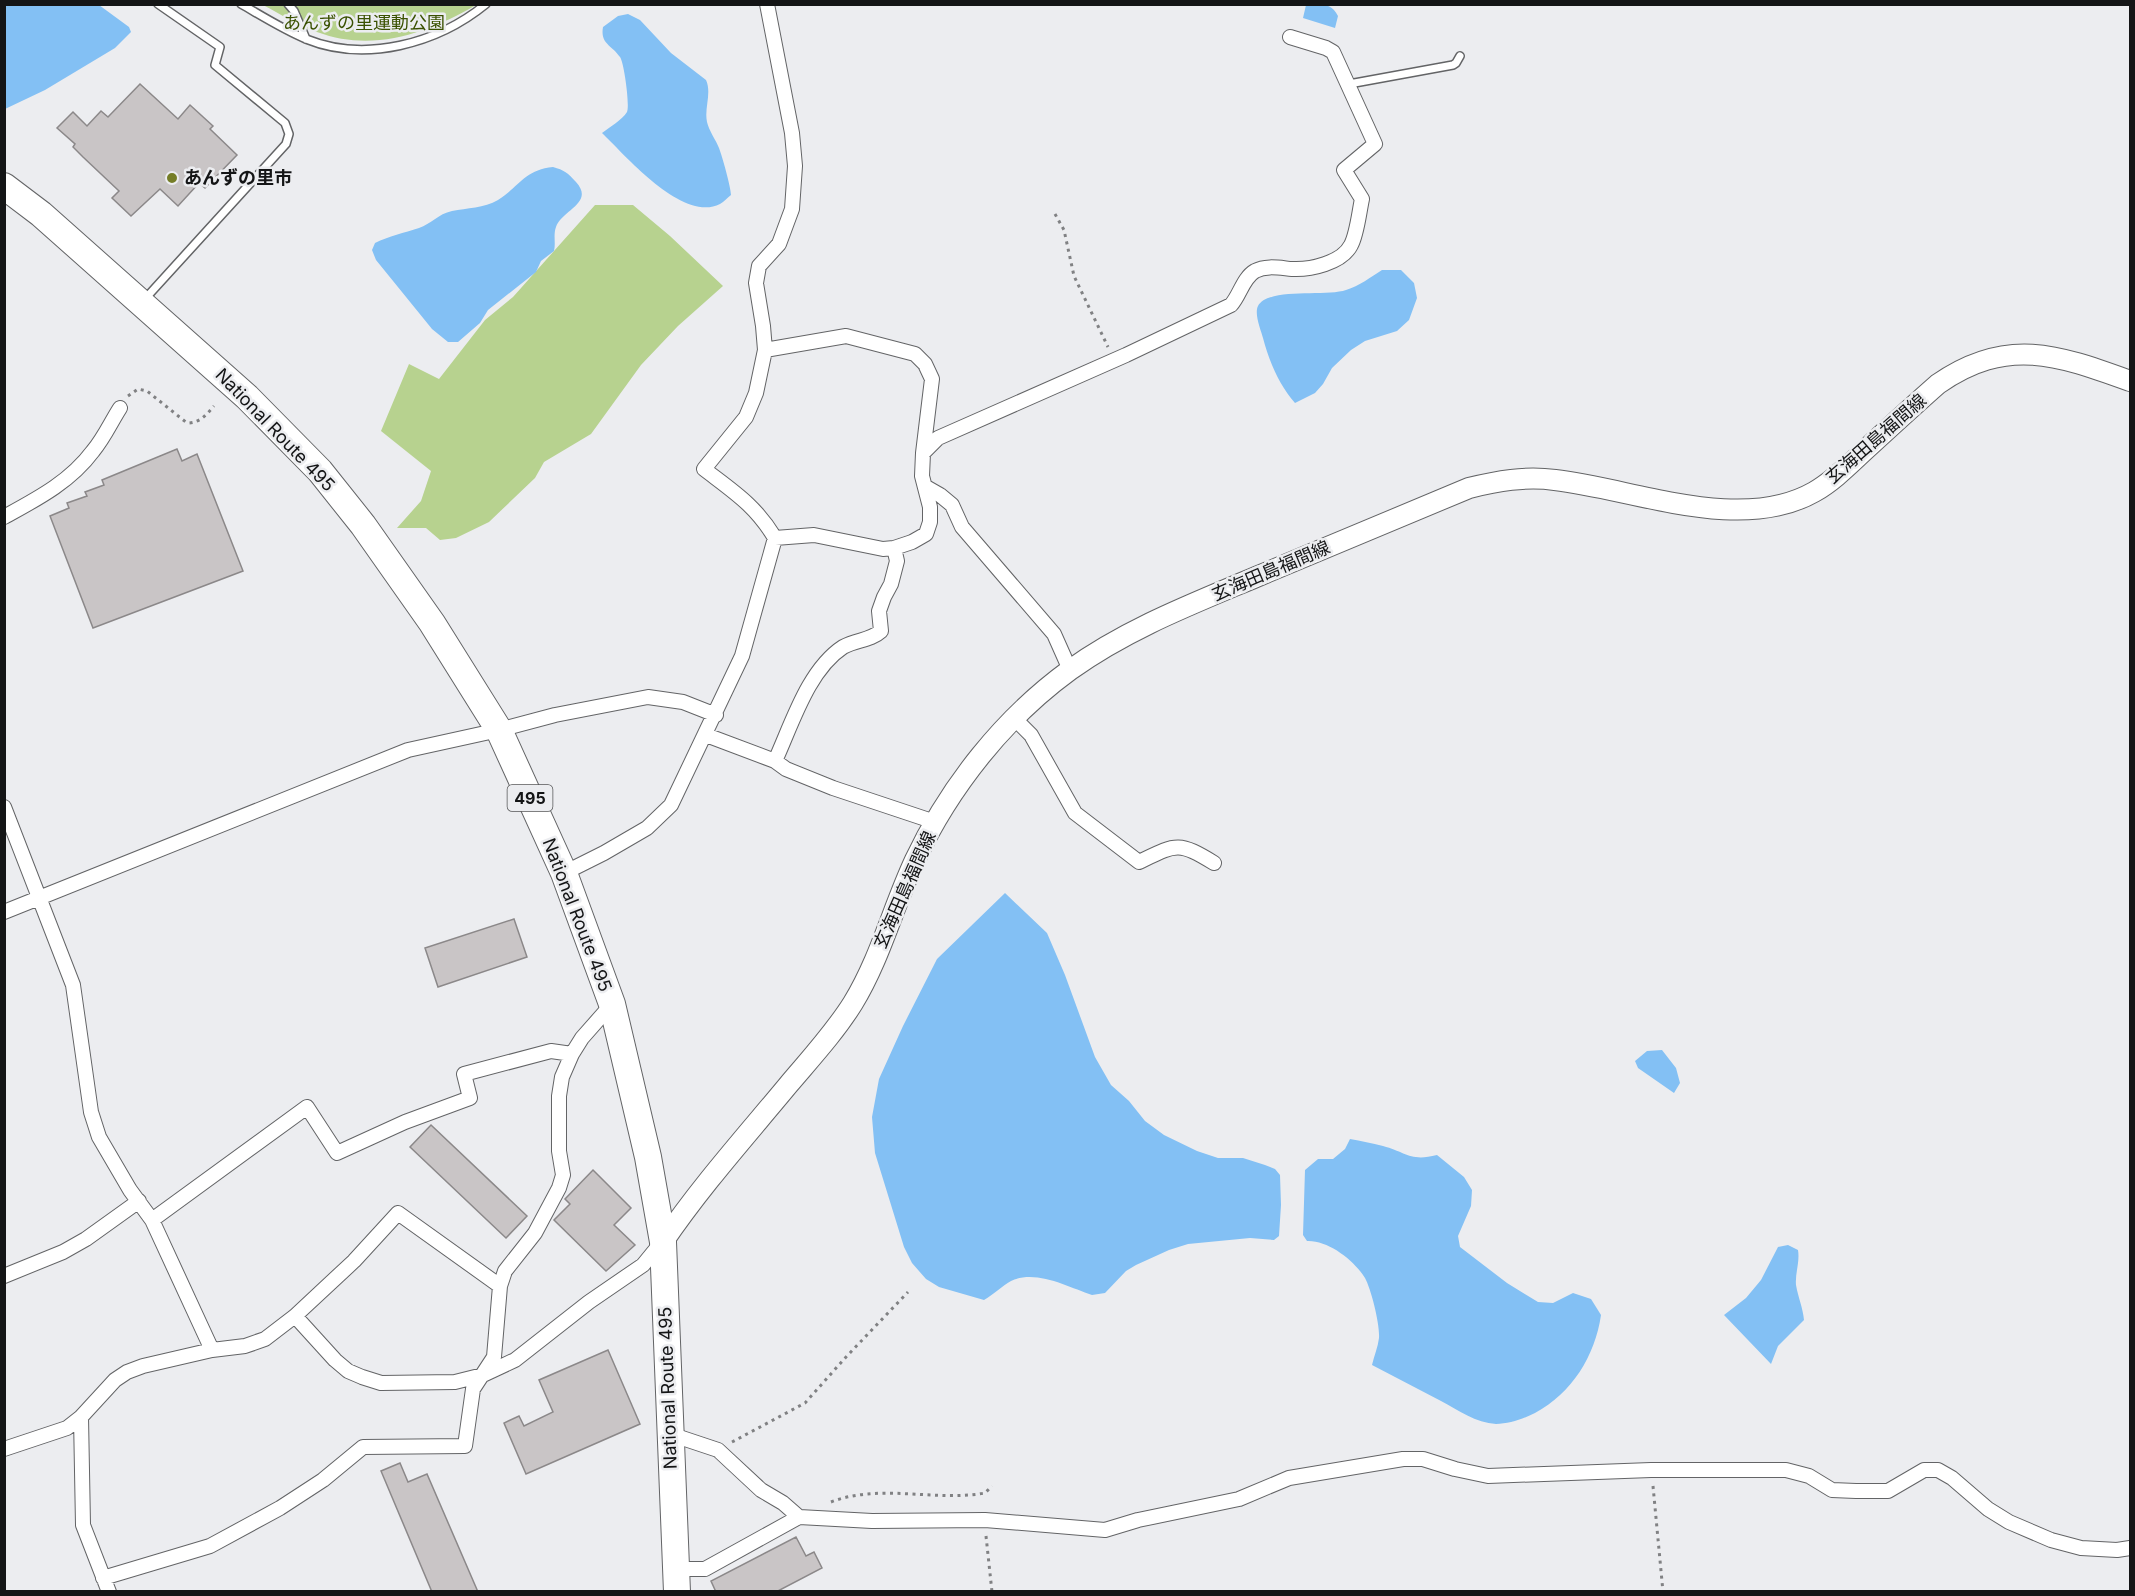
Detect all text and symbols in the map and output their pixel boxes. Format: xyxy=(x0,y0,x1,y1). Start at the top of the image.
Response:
park label: あんずの里運動公園 xyxy=(283,12,445,33)
place label: あんずの里市 xyxy=(184,167,292,188)
marker: あんずの里市 xyxy=(165,171,179,185)
street label: National Route 495 xyxy=(211,364,339,495)
street label: 玄海田島福間線 xyxy=(1821,389,1930,488)
street label: 玄海田島福間線 xyxy=(1209,536,1333,605)
road number: 495 xyxy=(508,785,552,811)
street label: 玄海田島福間線 xyxy=(869,828,940,952)
street label: National Route 495 xyxy=(539,835,616,995)
street label: National Route 495 xyxy=(654,1306,681,1470)

